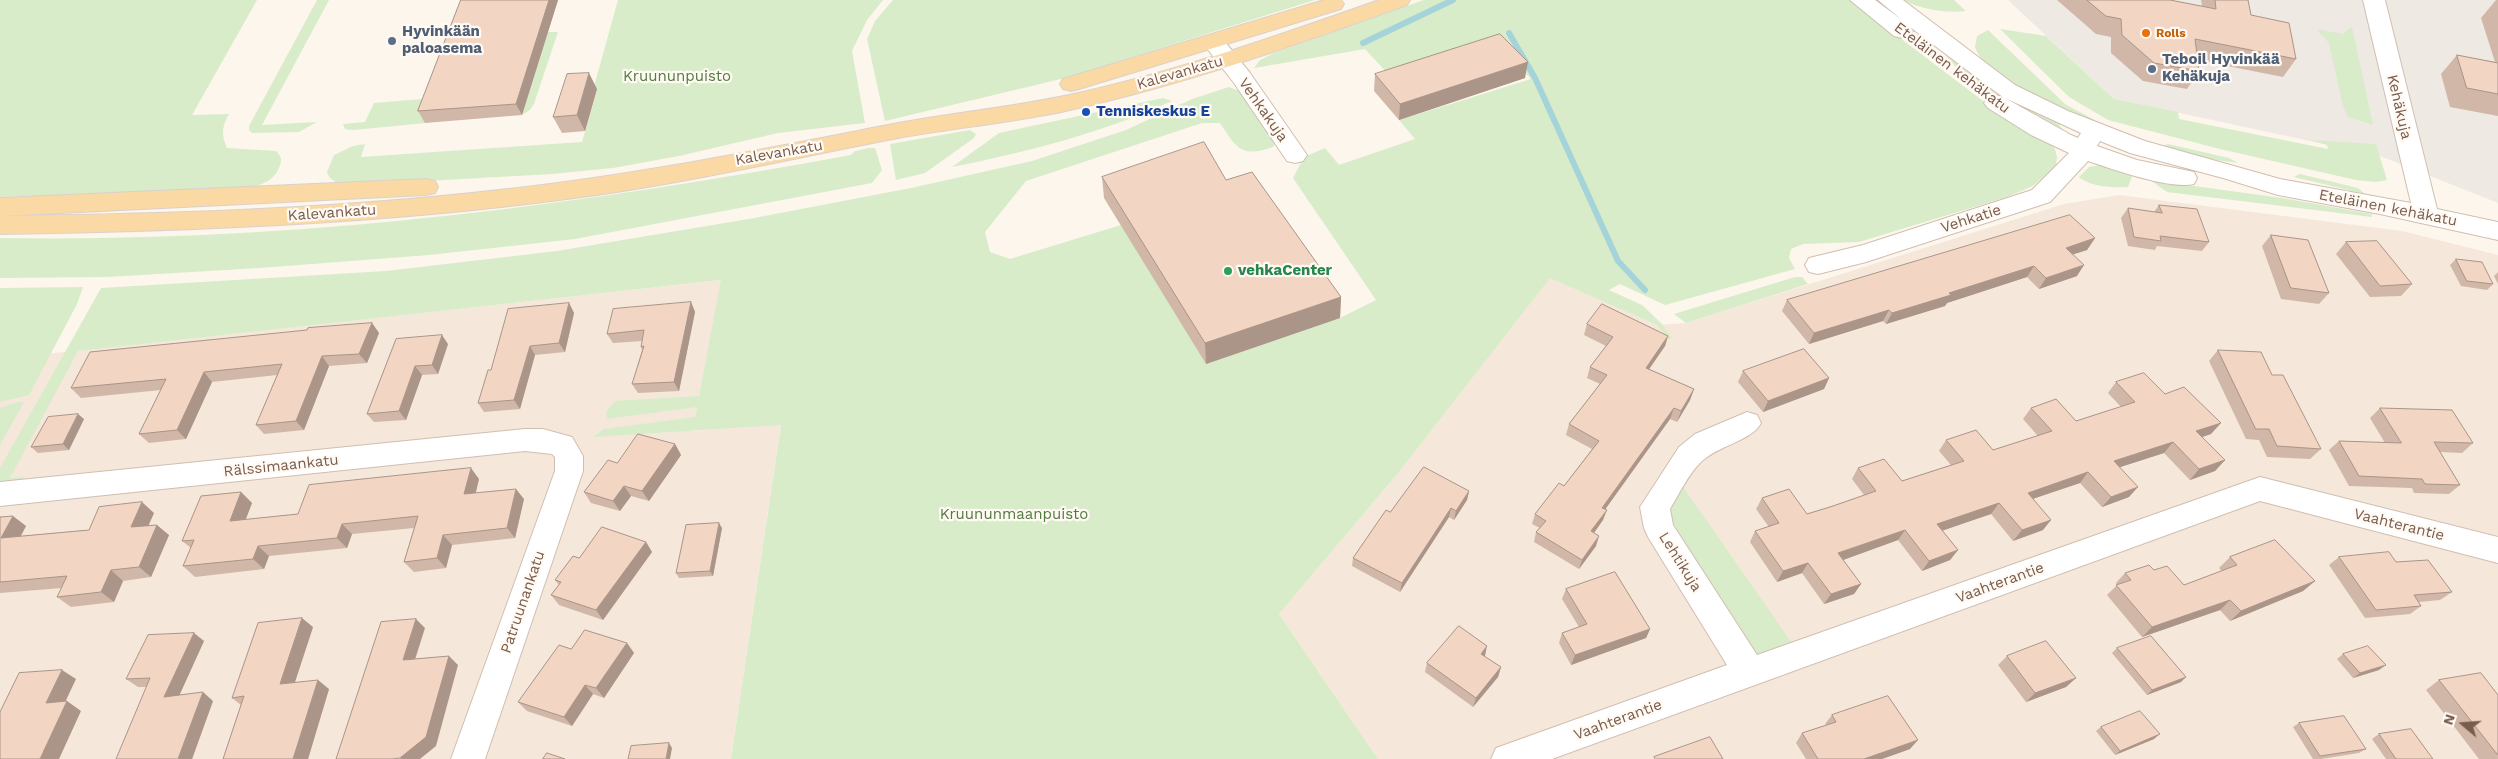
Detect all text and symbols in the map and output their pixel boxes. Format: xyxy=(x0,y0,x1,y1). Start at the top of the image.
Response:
street label: Eteläinen kehäkatu xyxy=(1891,19,2013,117)
place label: Hyvinkään paloasema xyxy=(402,23,482,58)
place label: Rolls xyxy=(2156,26,2186,40)
marker: Rolls xyxy=(2140,27,2152,39)
marker: Hyvinkään paloasema xyxy=(386,35,398,47)
place label: Teboil Hyvinkää Kehäkuja xyxy=(2162,51,2280,86)
street label: Kalevankatu xyxy=(1135,52,1225,94)
marker: Teboil Hyvinkää Kehäkuja xyxy=(2146,63,2158,75)
park label: Kruununpuisto xyxy=(623,68,731,86)
street label: Kehäkuja xyxy=(2383,73,2415,141)
street label: Vehkakuja xyxy=(1234,75,1292,145)
place label: Tenniskeskus E xyxy=(1096,103,1210,121)
marker: Tenniskeskus E xyxy=(1080,106,1092,118)
street label: Kalevankatu xyxy=(734,136,824,170)
street label: Eteläinen kehäkatu xyxy=(2317,186,2459,230)
street label: Kalevankatu xyxy=(287,201,377,225)
street label: Vehkatie xyxy=(1939,201,2003,237)
place label: vehkaCenter xyxy=(1238,262,1332,280)
marker: vehkaCenter xyxy=(1222,265,1234,277)
street label: Rälssimaankatu xyxy=(223,451,339,481)
street label: Vaahterantie xyxy=(2352,505,2446,545)
park label: Kruununmaanpuisto xyxy=(940,506,1088,524)
street label: Lehtikuja xyxy=(1655,529,1705,595)
street label: Patruunankatu xyxy=(497,548,549,656)
street label: Vaahterantie xyxy=(1953,559,2047,607)
street label: Vaahterantie xyxy=(1571,696,1665,744)
north arrow xyxy=(2438,699,2488,749)
text: N xyxy=(2440,712,2458,727)

